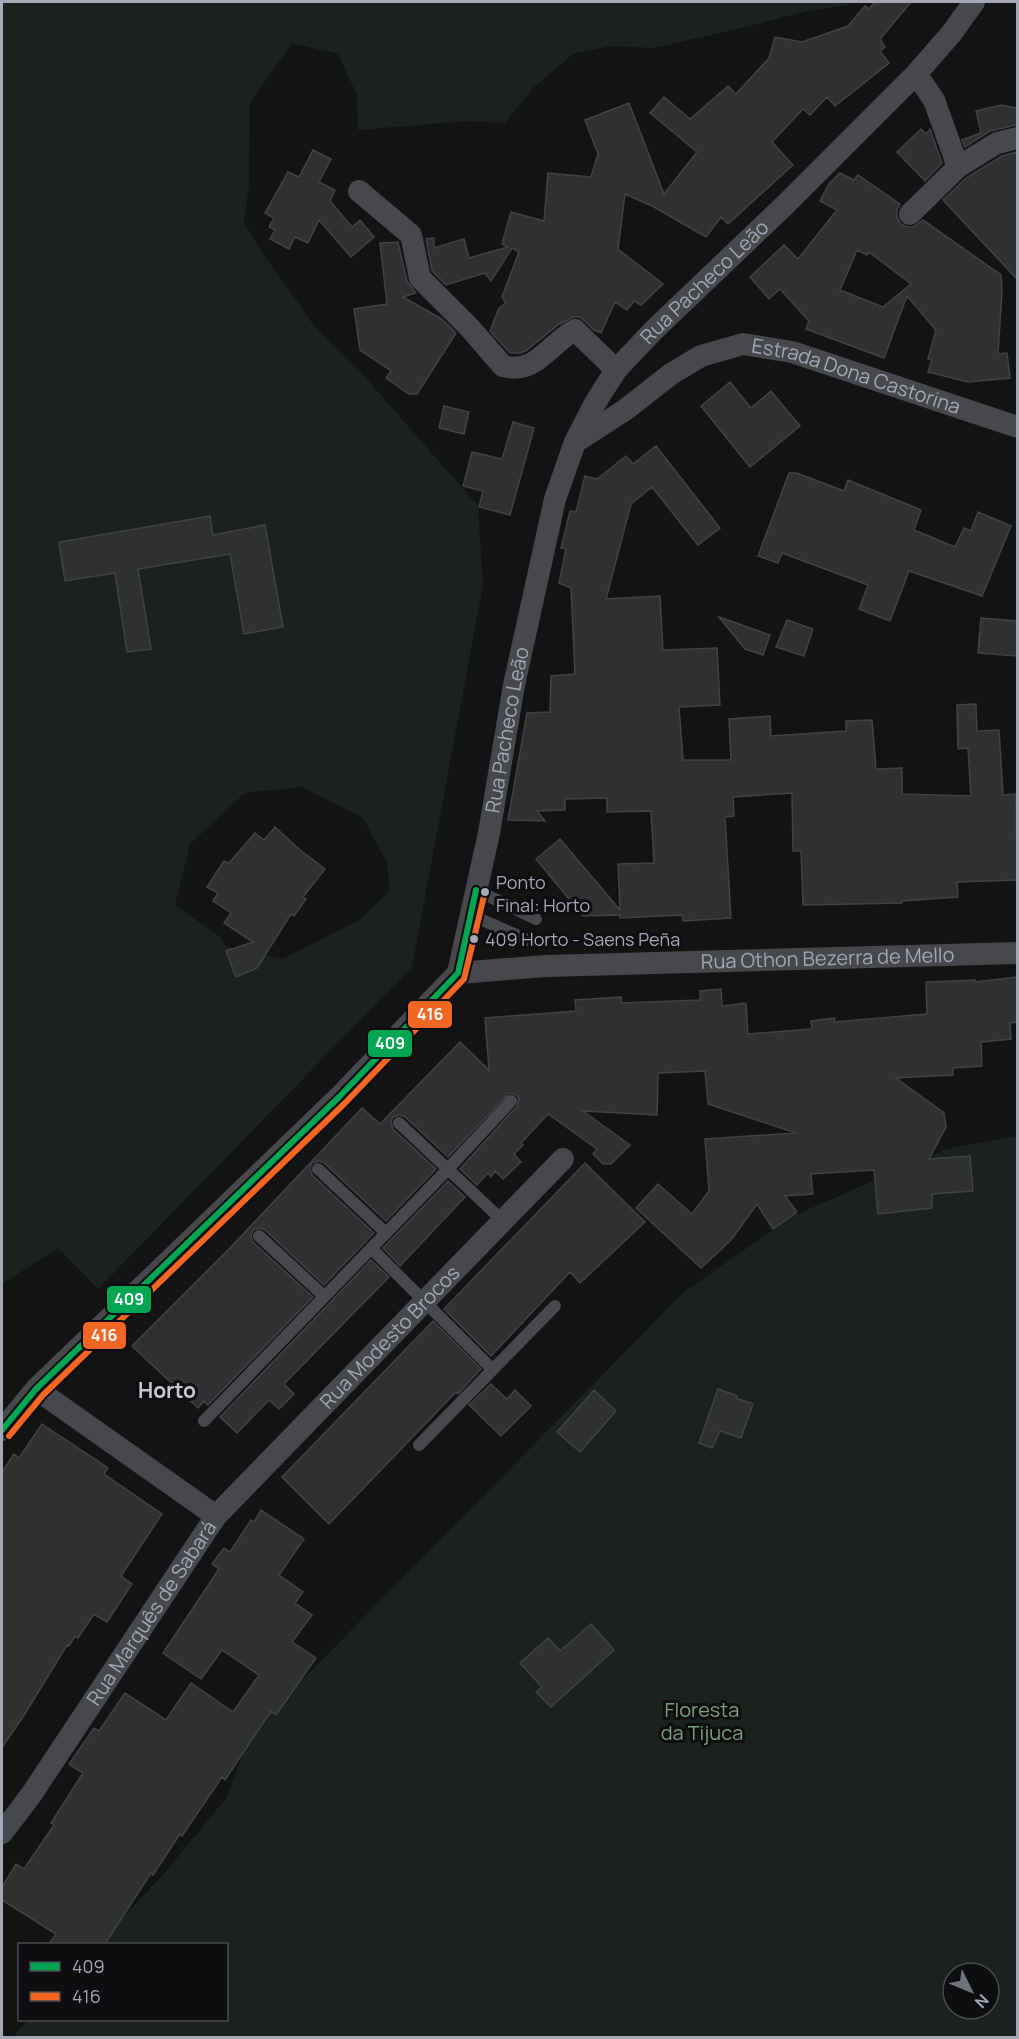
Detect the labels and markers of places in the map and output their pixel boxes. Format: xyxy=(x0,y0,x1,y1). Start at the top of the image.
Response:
place label: Ponto Final: Horto xyxy=(496,870,590,917)
marker: Ponto Final: Horto xyxy=(479,886,491,898)
place label: 409 Horto - Saens Peña xyxy=(485,927,680,951)
marker: 409 Horto - Saens Peña xyxy=(468,933,480,945)

